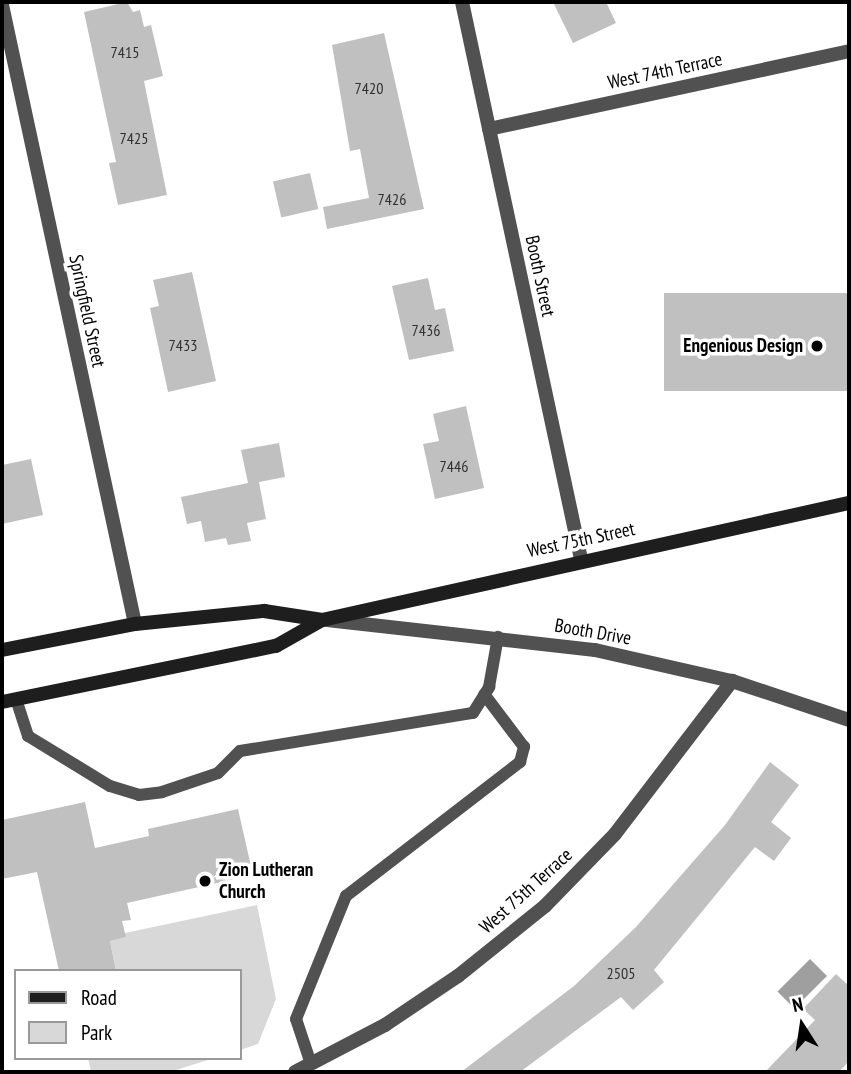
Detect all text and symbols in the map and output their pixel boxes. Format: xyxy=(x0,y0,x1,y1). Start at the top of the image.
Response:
house number: 7415 xyxy=(111,42,139,62)
street label: West 74th Terrace xyxy=(605,48,725,94)
house number: 7420 xyxy=(355,78,383,98)
house number: 7425 xyxy=(120,128,148,148)
house number: 7426 xyxy=(378,189,406,209)
street label: Booth Street xyxy=(520,233,560,319)
street label: Springfield Street xyxy=(64,253,110,369)
house number: 7436 xyxy=(412,320,440,340)
house number: 7433 xyxy=(169,335,197,355)
place label: Engenious Design xyxy=(683,335,803,357)
marker: Engenious Design xyxy=(809,338,825,354)
house number: 7446 xyxy=(440,456,468,476)
street label: West 75th Street xyxy=(525,517,637,563)
street label: Booth Drive xyxy=(553,614,633,650)
street label: West 75th Terrace xyxy=(475,843,577,939)
place label: Zion Lutheran Church xyxy=(219,859,313,903)
marker: Zion Lutheran Church xyxy=(197,873,213,889)
house number: 2505 xyxy=(607,963,635,983)
legend xyxy=(14,969,242,1060)
text: Road xyxy=(81,984,117,1011)
north arrow xyxy=(767,990,837,1060)
text: N xyxy=(790,992,805,1017)
text: Park xyxy=(81,1019,112,1046)

